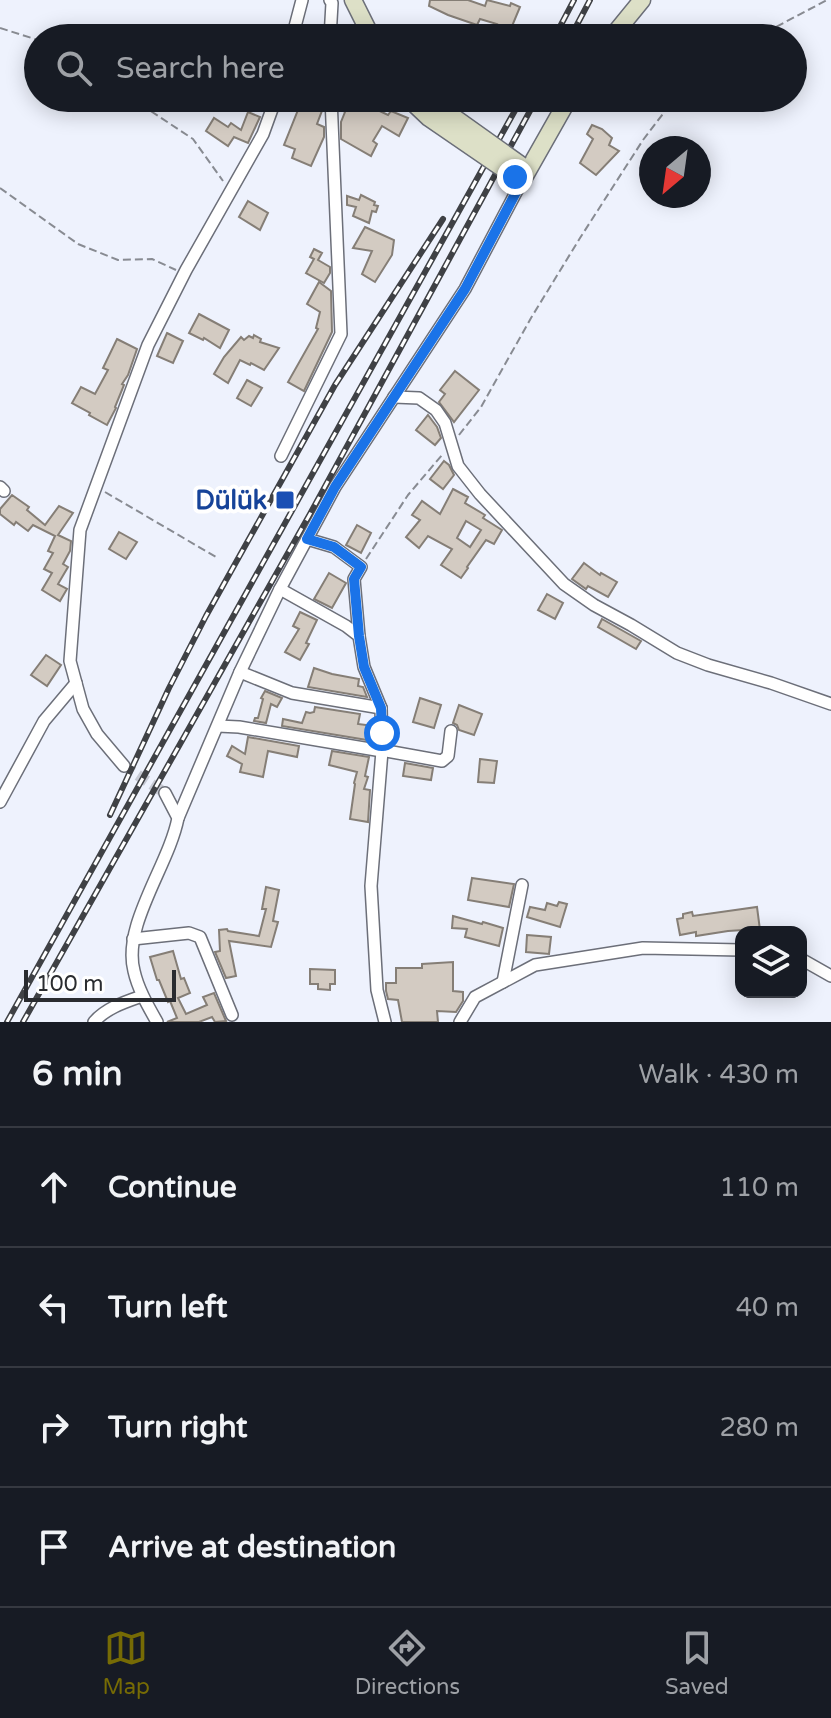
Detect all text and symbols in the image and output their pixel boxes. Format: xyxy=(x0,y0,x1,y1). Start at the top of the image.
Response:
search box xyxy=(24,24,807,112)
icon: search xyxy=(52,46,96,90)
text: Search here xyxy=(116,50,285,87)
north arrow xyxy=(639,136,711,208)
route end xyxy=(497,159,533,195)
place label: Dülük xyxy=(195,485,267,516)
marker: Dülük xyxy=(274,489,296,511)
route start xyxy=(364,715,400,751)
map controls xyxy=(735,926,807,998)
button: layers xyxy=(735,926,807,998)
scale bar xyxy=(24,966,176,1002)
text: 100 m xyxy=(36,971,103,997)
text: 6 min xyxy=(32,1054,123,1095)
text: Walk · 430 m xyxy=(639,1059,799,1090)
icon: ahead xyxy=(32,1165,76,1209)
text: Continue xyxy=(108,1169,237,1206)
text: 110 m xyxy=(719,1172,799,1203)
icon: left xyxy=(32,1285,76,1329)
text: Turn left xyxy=(108,1289,227,1326)
text: 40 m xyxy=(736,1292,799,1323)
icon: right xyxy=(32,1405,76,1449)
text: Turn right xyxy=(108,1409,248,1446)
text: 280 m xyxy=(719,1412,799,1443)
icon: arrive xyxy=(32,1525,76,1569)
text: Arrive at destination xyxy=(108,1529,396,1566)
tab: Map xyxy=(102,1626,150,1700)
tab: Directions xyxy=(355,1626,460,1700)
tab: Saved xyxy=(665,1626,729,1700)

